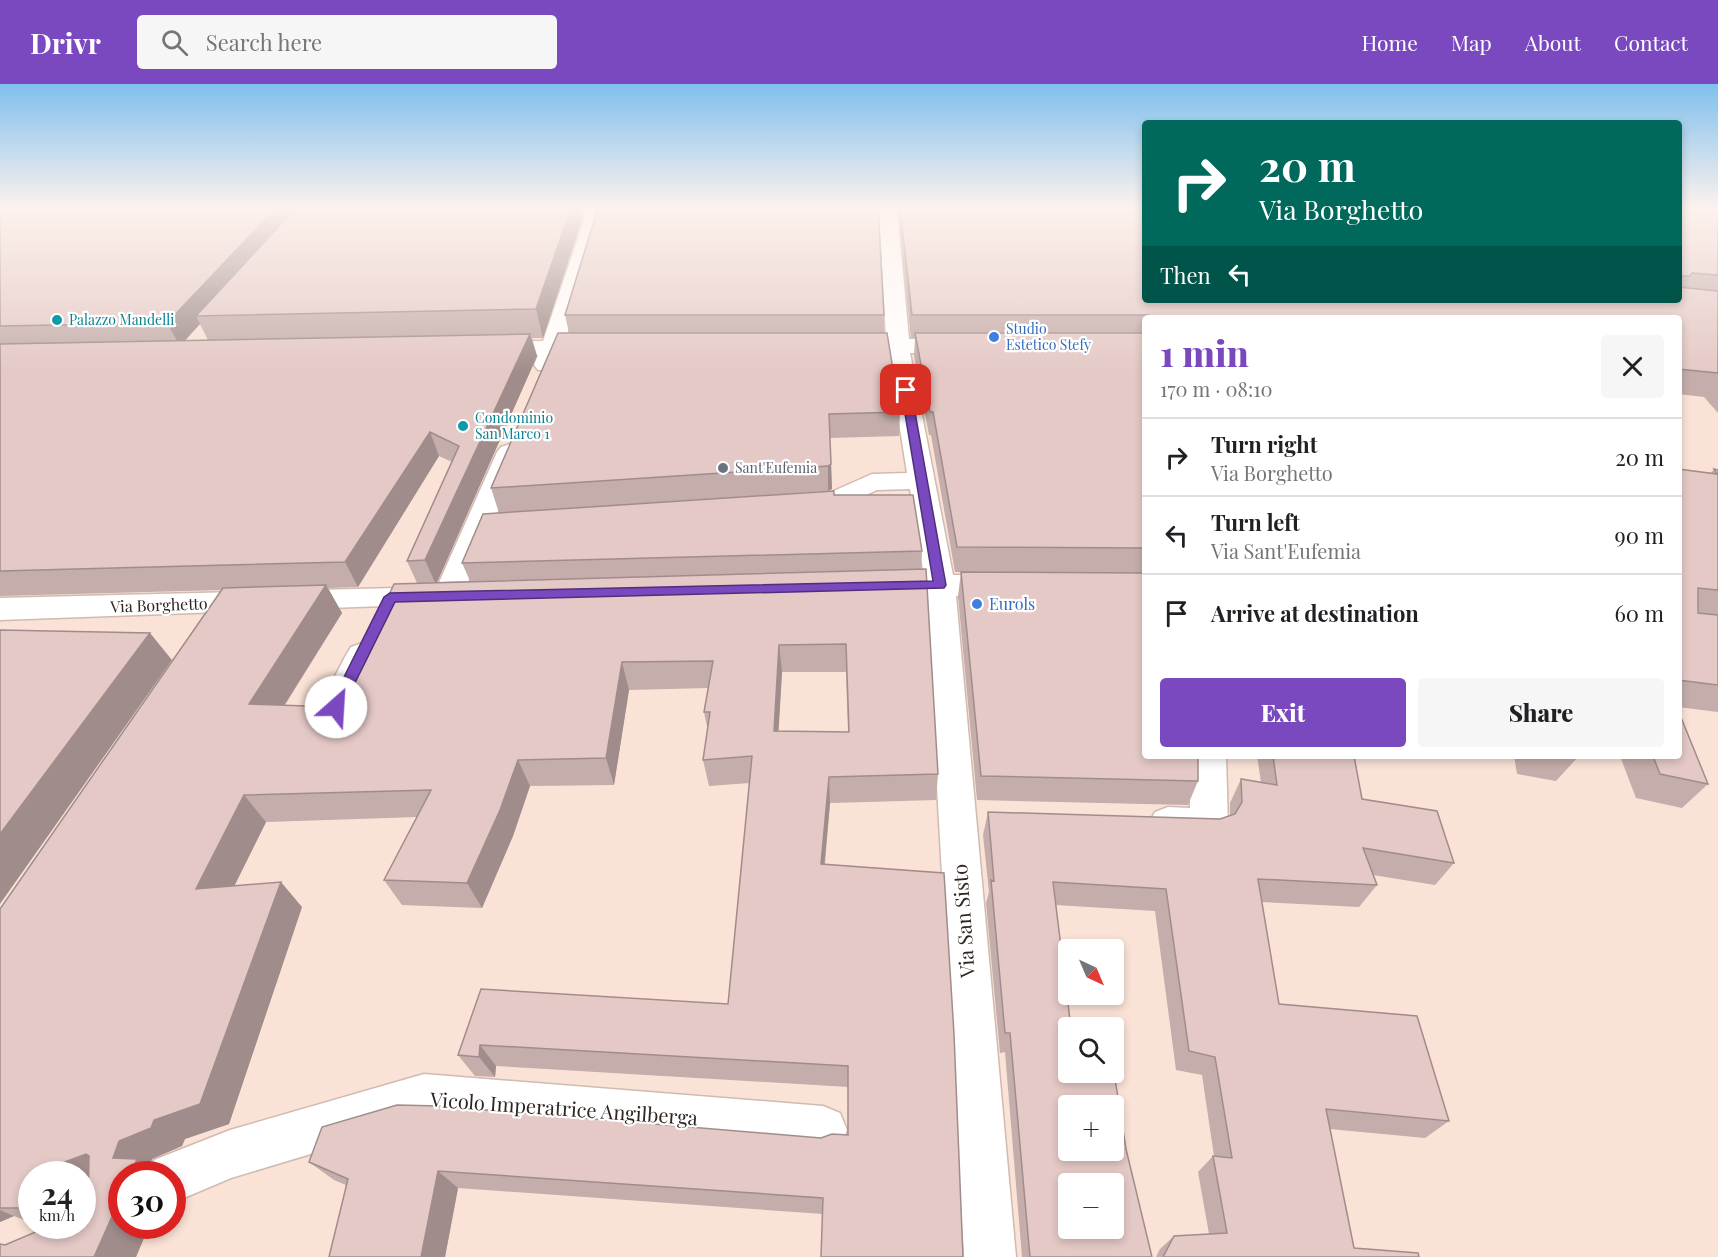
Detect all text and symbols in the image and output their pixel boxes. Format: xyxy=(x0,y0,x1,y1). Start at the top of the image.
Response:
search box xyxy=(137,15,557,69)
text: Drivr xyxy=(30,24,101,61)
icon: search xyxy=(158,26,191,59)
text: Search here xyxy=(206,27,322,57)
text: Home xyxy=(1362,28,1418,56)
text: Map xyxy=(1451,28,1492,56)
text: About xyxy=(1525,28,1581,56)
text: Contact xyxy=(1614,28,1688,56)
text: 20 m xyxy=(1259,137,1356,193)
icon: right xyxy=(1160,144,1238,222)
text: Via Borghetto xyxy=(1259,191,1423,227)
icon: left xyxy=(1223,258,1256,291)
text: Then xyxy=(1160,260,1211,290)
place label: Palazzo Mandelli xyxy=(69,310,174,329)
marker: Palazzo Mandelli xyxy=(50,313,64,327)
place label: Studio Estetico Stefy xyxy=(1006,319,1091,354)
text: 1 min xyxy=(1160,328,1249,376)
marker: Studio Estetico Stefy xyxy=(987,330,1001,344)
button: close xyxy=(1601,335,1664,398)
pin xyxy=(880,364,931,415)
icon: arrive xyxy=(889,373,922,406)
text: 170 m · 08:10 xyxy=(1160,375,1273,402)
place label: Condominio San Marco 1 xyxy=(475,408,553,443)
marker: Condominio San Marco 1 xyxy=(456,419,470,433)
text: Turn right xyxy=(1211,429,1317,459)
icon: right xyxy=(1160,441,1193,474)
text: 20 m xyxy=(1615,442,1664,472)
place label: Sant'Eufemia xyxy=(735,458,817,477)
text: Via Borghetto xyxy=(1211,459,1333,486)
marker: Sant'Eufemia xyxy=(716,461,730,475)
text: Turn left xyxy=(1211,507,1300,537)
icon: left xyxy=(1160,519,1193,552)
text: 90 m xyxy=(1615,520,1664,550)
text: Via Sant'Eufemia xyxy=(1211,537,1361,564)
street label: Via Borghetto xyxy=(109,592,208,617)
place label: Eurols xyxy=(989,593,1035,614)
marker: Eurols xyxy=(970,597,984,611)
icon: arrive xyxy=(1160,597,1193,630)
text: Arrive at destination xyxy=(1211,598,1419,628)
text: 60 m xyxy=(1614,598,1664,628)
position arrow xyxy=(304,675,368,739)
button: Exit xyxy=(1160,678,1406,747)
button: Share xyxy=(1418,678,1664,747)
street label: Via San Sisto xyxy=(945,863,980,980)
north arrow xyxy=(1058,939,1124,1005)
map controls xyxy=(1058,939,1124,1239)
button: search xyxy=(1058,1017,1124,1083)
street label: Vicolo Imperatrice Angilberga xyxy=(428,1085,699,1130)
button: + xyxy=(1058,1095,1124,1161)
speed limit sign: 30 xyxy=(108,1161,186,1239)
text: 24 xyxy=(41,1173,73,1213)
button: − xyxy=(1058,1173,1124,1239)
text: km/h xyxy=(39,1205,75,1225)

